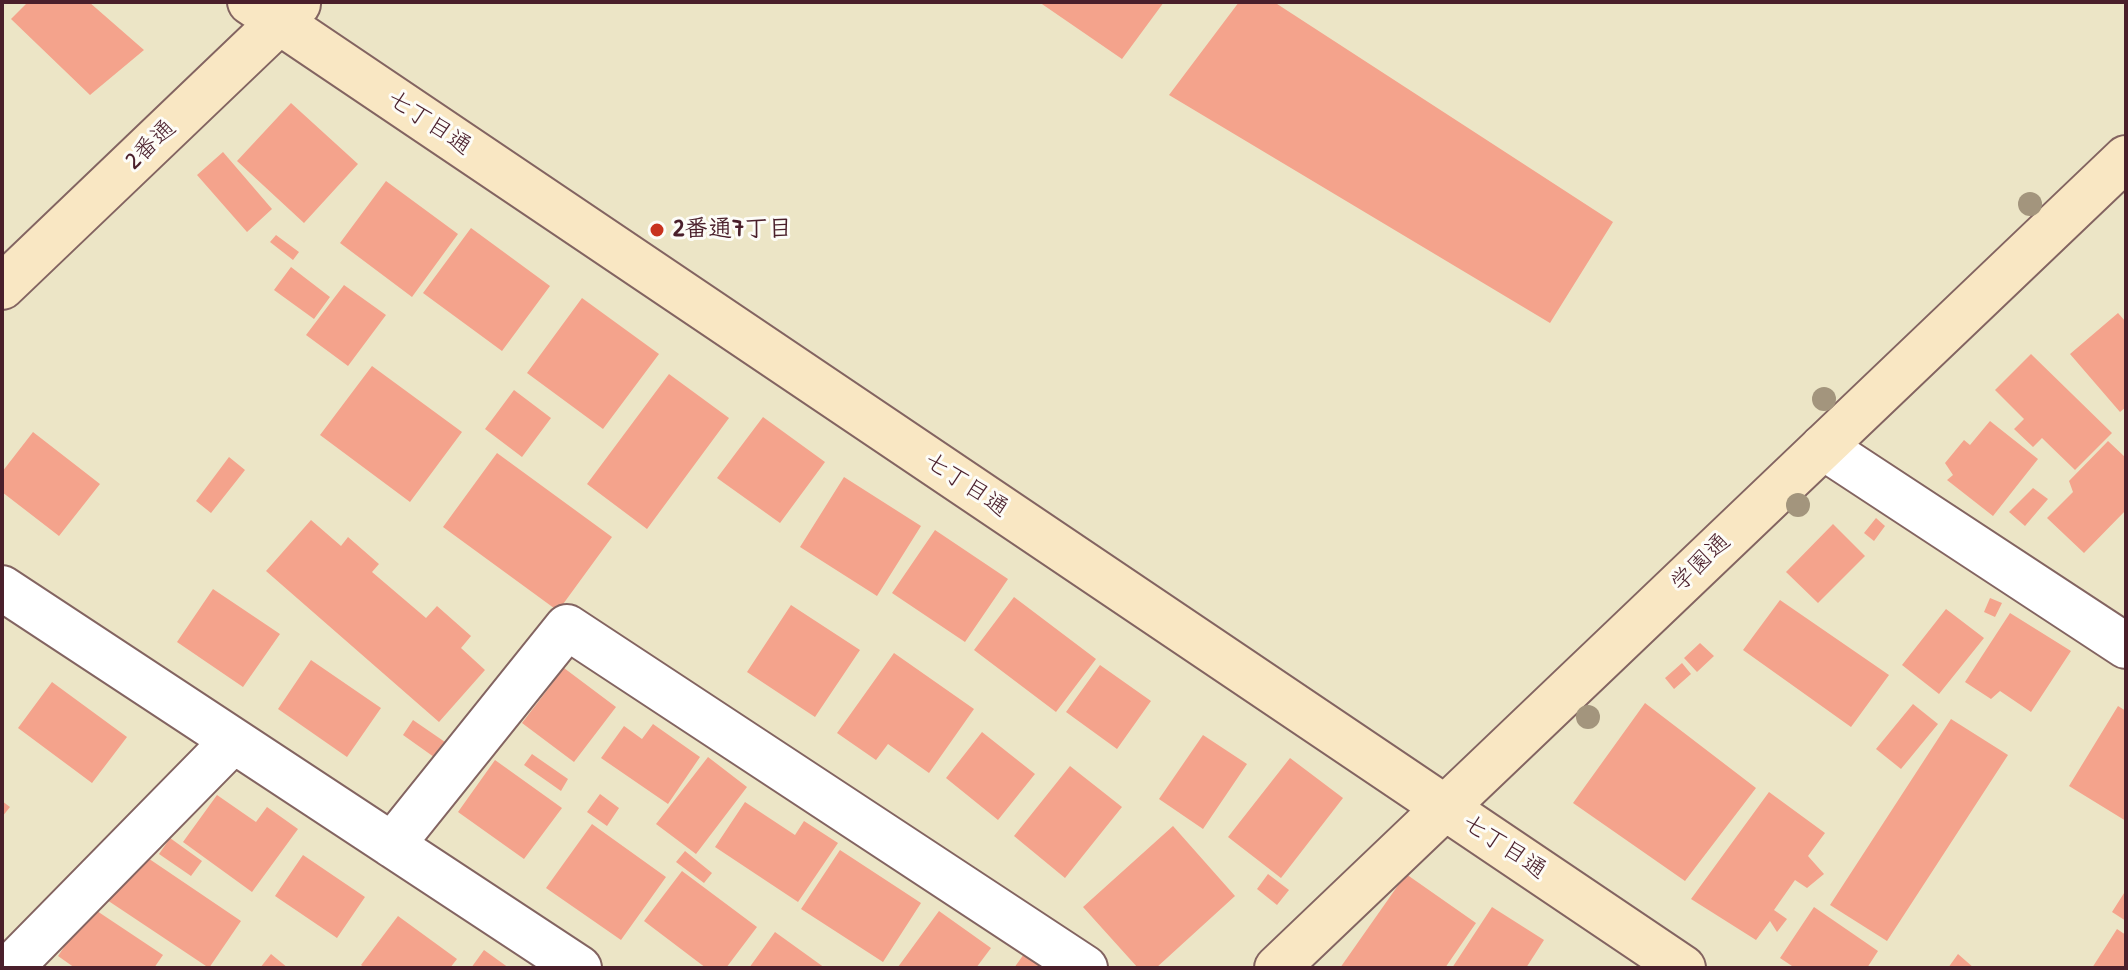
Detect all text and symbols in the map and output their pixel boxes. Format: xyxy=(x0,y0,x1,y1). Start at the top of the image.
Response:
street label: 七丁目通 xyxy=(381,84,477,162)
street label: 2番通 xyxy=(120,114,182,176)
place label: 2番通7丁目 xyxy=(673,216,792,244)
marker: 2番通7丁目 xyxy=(648,221,666,239)
street label: 七丁目通 xyxy=(918,446,1014,524)
street label: 学園通 xyxy=(1665,528,1737,598)
street label: 七丁目通 xyxy=(1456,808,1552,886)

